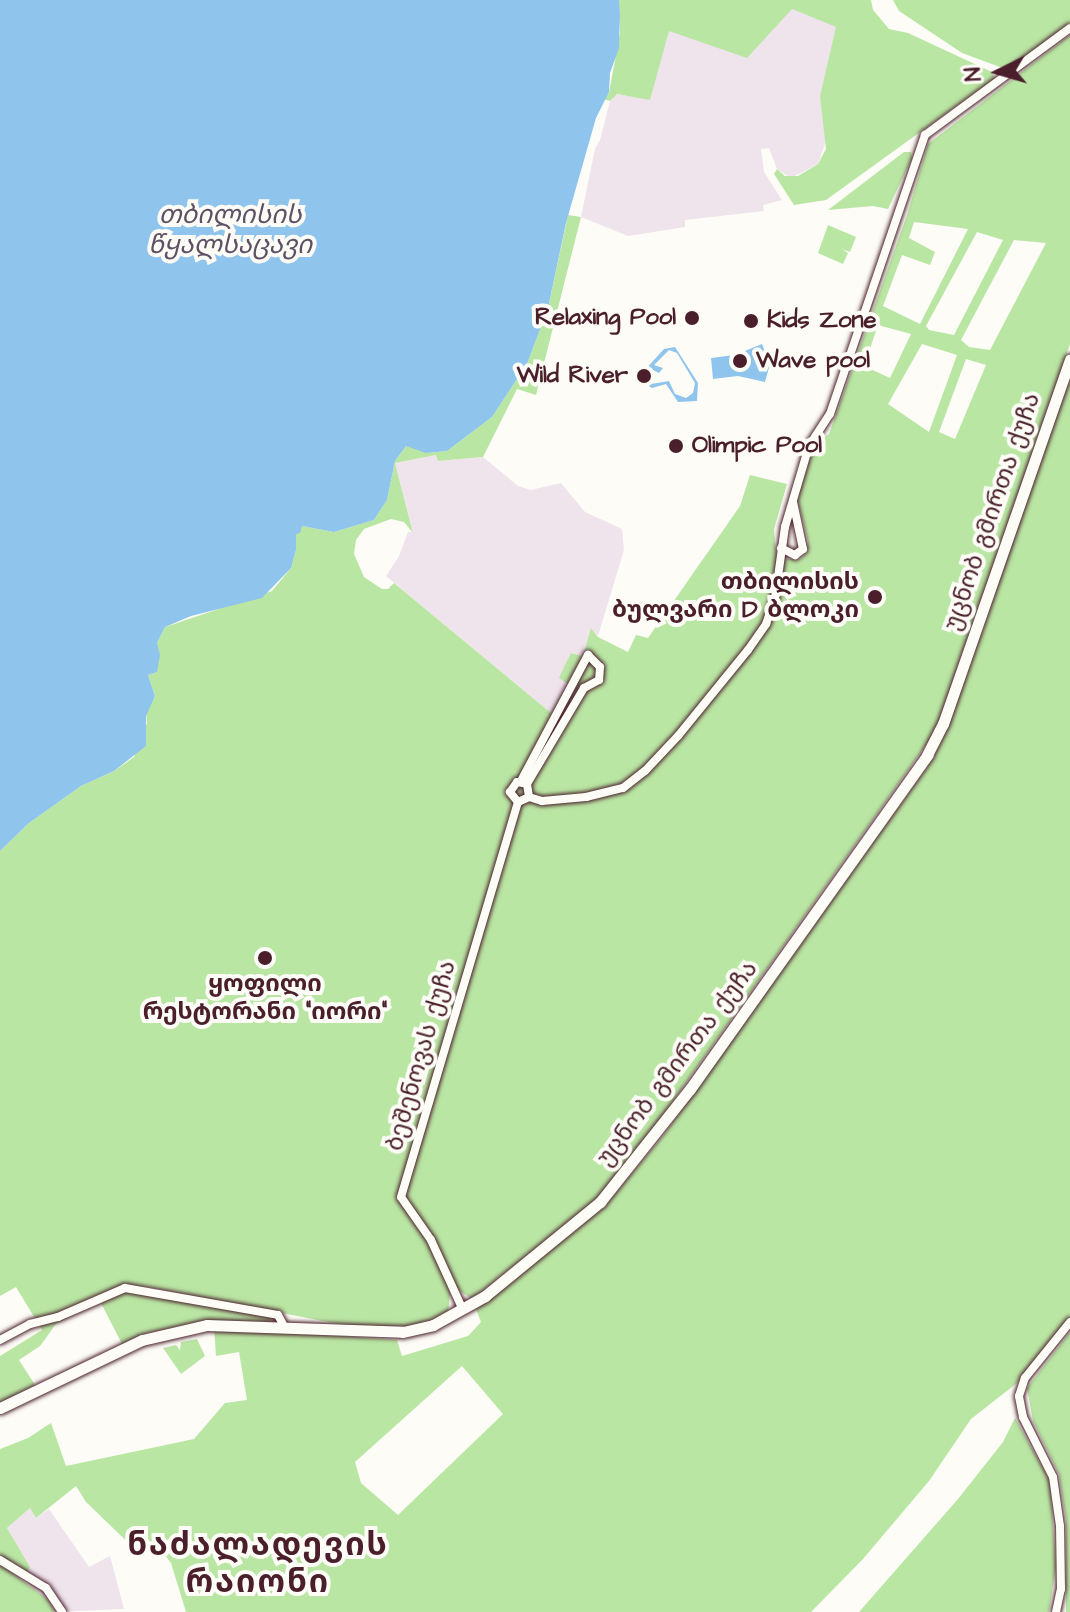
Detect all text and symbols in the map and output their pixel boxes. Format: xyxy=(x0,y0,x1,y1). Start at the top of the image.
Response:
north arrow xyxy=(958,32,1038,112)
text: N xyxy=(958,66,990,82)
water label: თბილისის წყალსაცავი xyxy=(148,200,312,262)
place label: Relaxing Pool xyxy=(535,304,676,332)
place label: Kids Zone xyxy=(767,307,876,335)
marker: Relaxing Pool xyxy=(683,309,701,327)
marker: Kids Zone xyxy=(742,312,760,330)
place label: Wave pool xyxy=(756,347,870,375)
marker: Wave pool xyxy=(731,352,749,370)
place label: Wild River xyxy=(517,362,628,390)
marker: Wild River xyxy=(635,367,653,385)
street label: უცნობ გმირთა ქუჩა xyxy=(939,389,1047,635)
place label: Olimpic Pool xyxy=(692,432,822,460)
marker: Olimpic Pool xyxy=(667,437,685,455)
place label: თბილისის ბულვარი D ბლოკი xyxy=(612,569,859,625)
marker: თბილისის ბულვარი D ბლოკი xyxy=(866,588,884,606)
marker: ყოფილი რესტორანი "იორი" xyxy=(256,949,274,967)
street label: უცნობ გმირთა ქუჩა xyxy=(591,956,765,1172)
street label: ბეშენოვას ქუჩა xyxy=(381,957,463,1155)
place label: ყოფილი რესტორანი "იორი" xyxy=(143,971,387,1027)
district label: ნაძალადევის რაიონი xyxy=(127,1528,389,1603)

